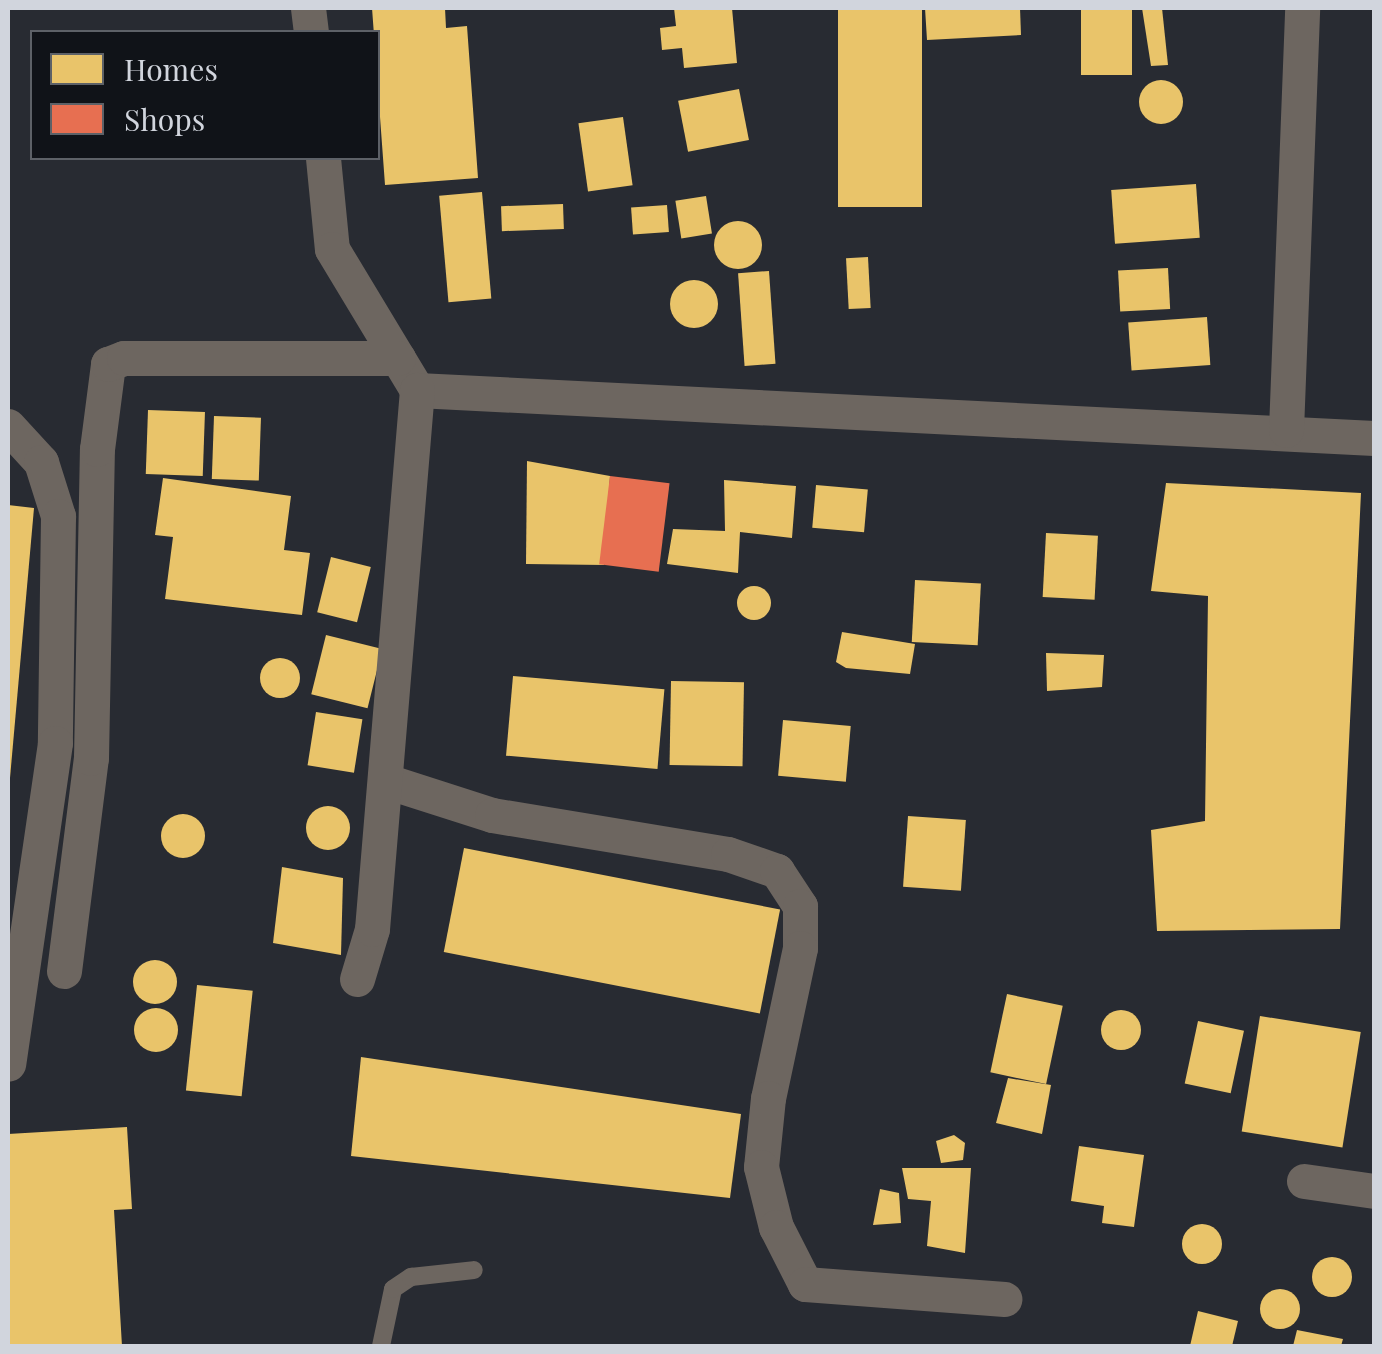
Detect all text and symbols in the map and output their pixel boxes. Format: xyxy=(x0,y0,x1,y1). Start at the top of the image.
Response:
legend xyxy=(30,30,380,160)
text: Homes xyxy=(124,49,218,89)
text: Shops xyxy=(124,99,205,139)

